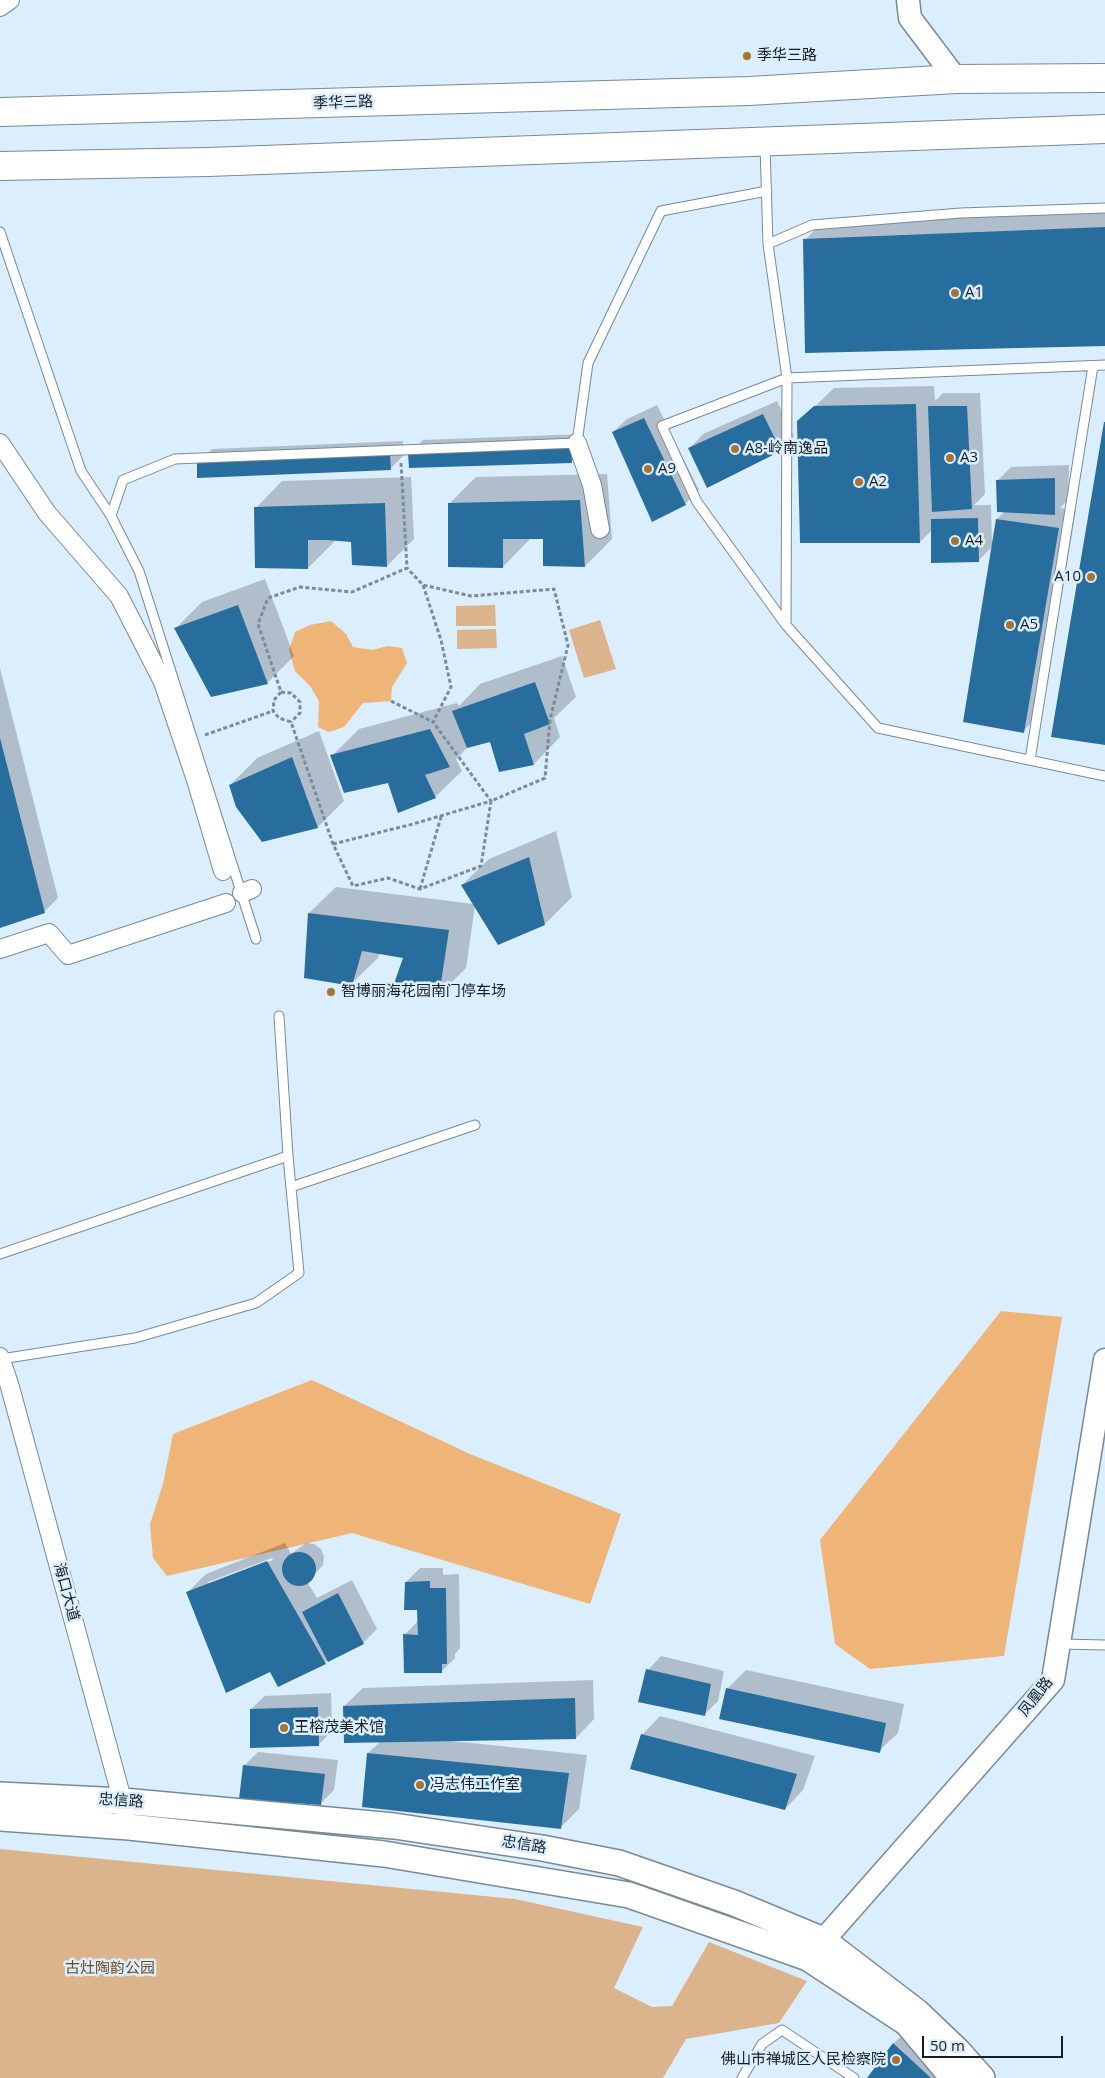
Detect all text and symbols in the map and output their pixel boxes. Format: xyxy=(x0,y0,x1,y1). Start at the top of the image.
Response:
place label: 季华三路 xyxy=(757,47,817,65)
marker: 季华三路 xyxy=(741,50,753,62)
street label: 季华三路 xyxy=(313,93,373,113)
place label: A1 xyxy=(965,284,983,302)
marker: A1 xyxy=(949,287,961,299)
place label: A8-岭南逸品 xyxy=(745,440,828,458)
marker: A8-岭南逸品 xyxy=(729,443,741,455)
place label: A3 xyxy=(960,449,978,467)
marker: A3 xyxy=(944,452,956,464)
place label: A9 xyxy=(658,460,676,478)
marker: A9 xyxy=(642,463,654,475)
place label: A2 xyxy=(869,473,887,491)
marker: A2 xyxy=(853,476,865,488)
place label: A4 xyxy=(965,532,983,550)
marker: A4 xyxy=(949,535,961,547)
place label: A10 xyxy=(1054,568,1081,586)
marker: A10 xyxy=(1085,571,1097,583)
place label: A5 xyxy=(1020,616,1038,634)
marker: A5 xyxy=(1004,619,1016,631)
place label: 智博丽海花园南门停车场 xyxy=(341,983,506,1001)
marker: 智博丽海花园南门停车场 xyxy=(325,986,337,998)
street label: 海口大道 xyxy=(50,1561,82,1623)
street label: 凤凰路 xyxy=(1015,1674,1057,1720)
place label: 王榕茂美术馆 xyxy=(294,1719,384,1737)
marker: 王榕茂美术馆 xyxy=(278,1722,290,1734)
place label: 冯志伟工作室 xyxy=(430,1776,520,1794)
marker: 冯志伟工作室 xyxy=(414,1779,426,1791)
street label: 忠信路 xyxy=(98,1790,144,1812)
street label: 忠信路 xyxy=(500,1833,548,1857)
park label: 古灶陶韵公园 xyxy=(65,1960,155,1978)
scale bar xyxy=(925,2026,1066,2058)
text: 50 m xyxy=(930,2035,965,2055)
place label: 佛山市禅城区人民检察院 xyxy=(721,2051,886,2069)
marker: 佛山市禅城区人民检察院 xyxy=(890,2054,902,2066)

